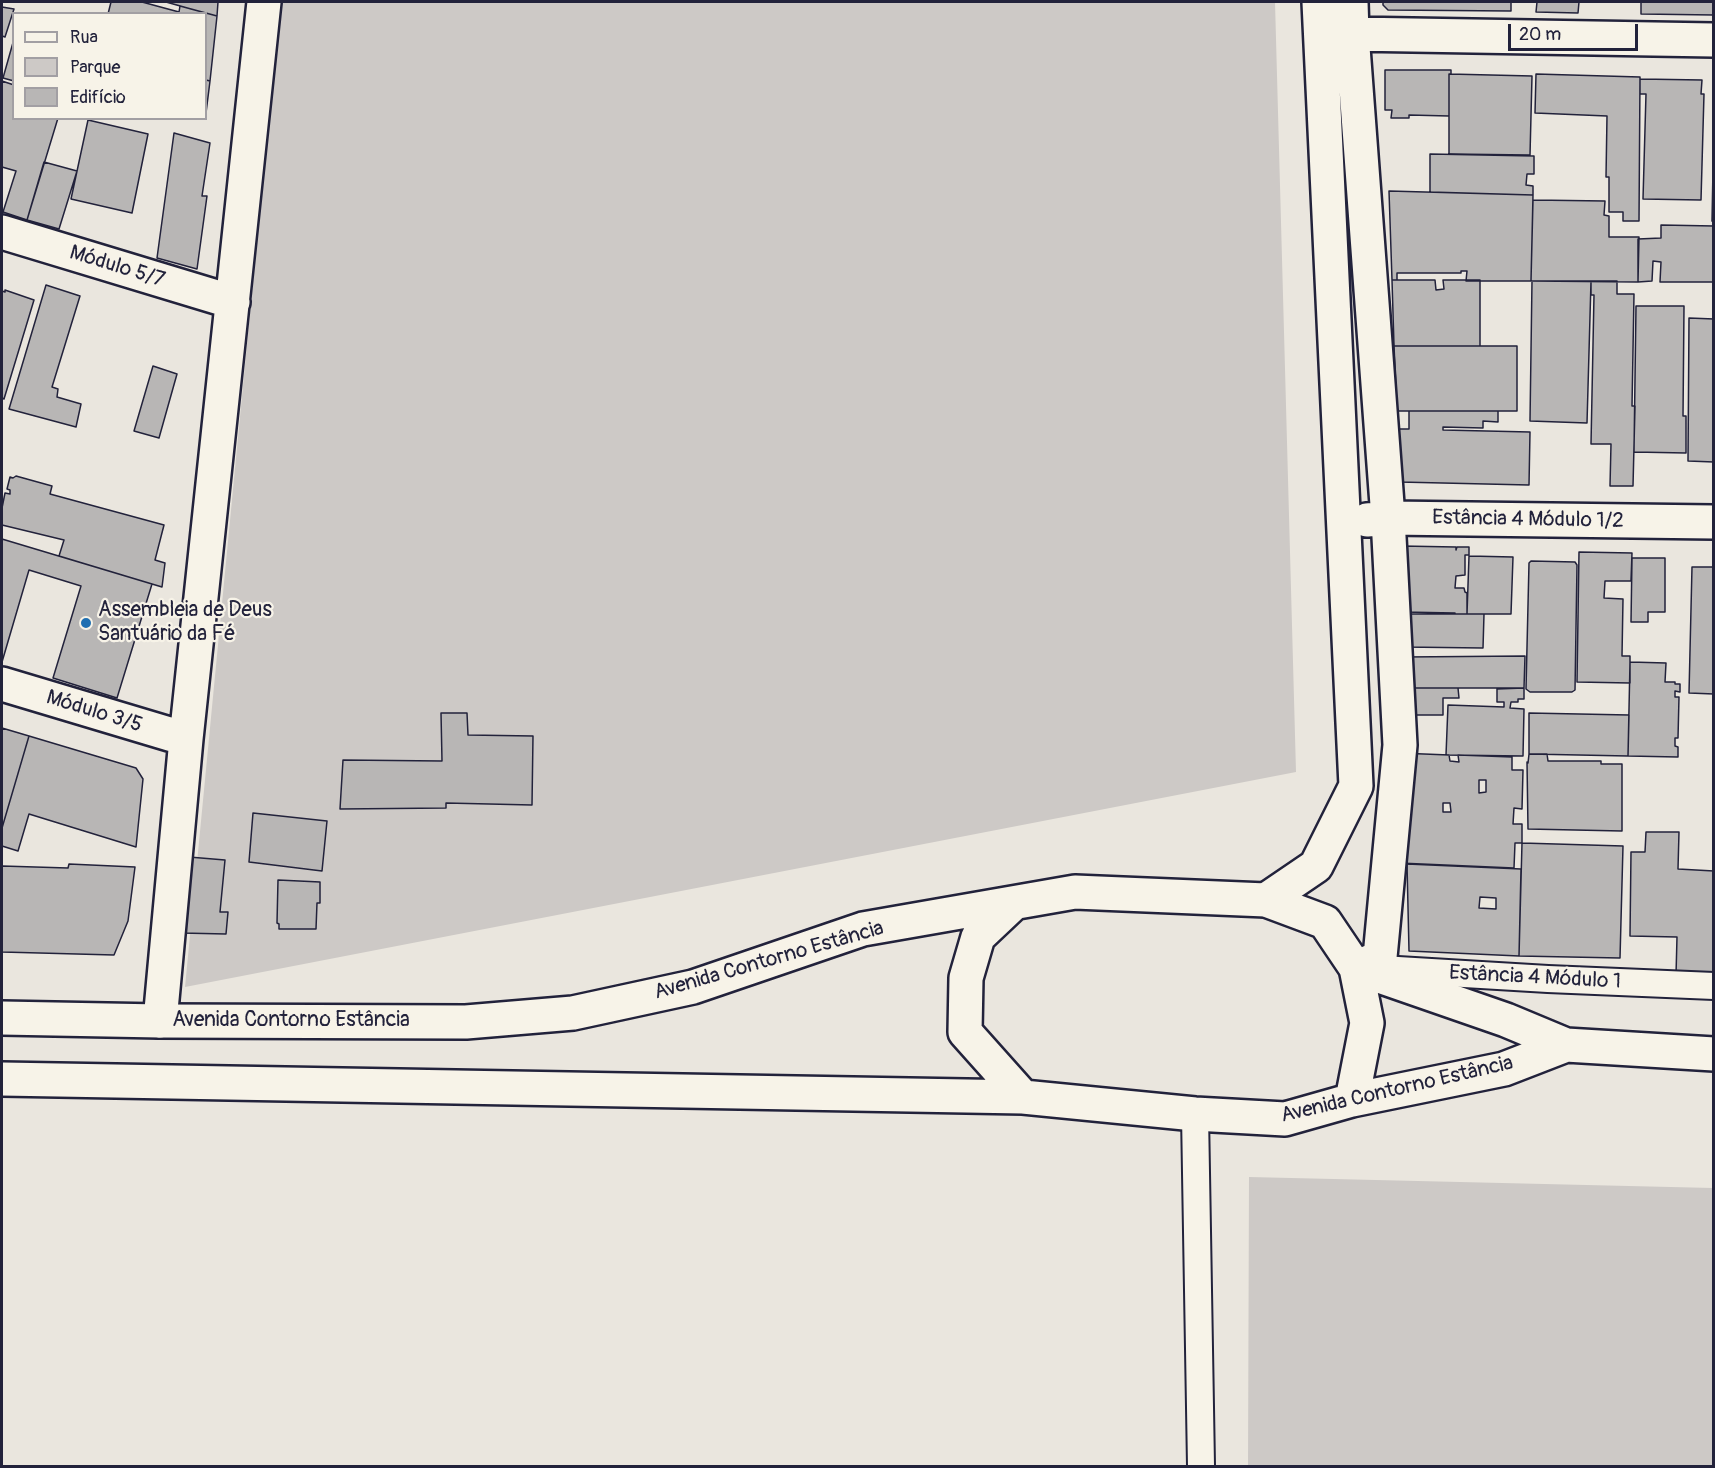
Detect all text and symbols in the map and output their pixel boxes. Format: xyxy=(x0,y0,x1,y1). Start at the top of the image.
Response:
legend xyxy=(12,12,207,120)
scale bar xyxy=(1511,12,1642,50)
text: 20 m xyxy=(1519,23,1561,46)
text: Rua xyxy=(70,26,98,49)
text: Parque xyxy=(70,56,120,79)
text: Edifício xyxy=(70,86,126,109)
street label: Módulo 5/7 xyxy=(66,241,168,293)
street label: Estância 4 Módulo 1/2 xyxy=(1432,506,1624,534)
place label: Assembleia de Deus Santuário da Fé xyxy=(98,598,272,648)
marker: Assembleia de Deus Santuário da Fé xyxy=(79,616,93,630)
street label: Módulo 3/5 xyxy=(43,685,145,739)
street label: Avenida Contorno Estância xyxy=(651,916,887,1006)
street label: Estância 4 Módulo 1 xyxy=(1448,961,1622,995)
street label: Avenida Contorno Estância xyxy=(172,1008,410,1034)
street label: Avenida Contorno Estância xyxy=(1278,1051,1516,1129)

